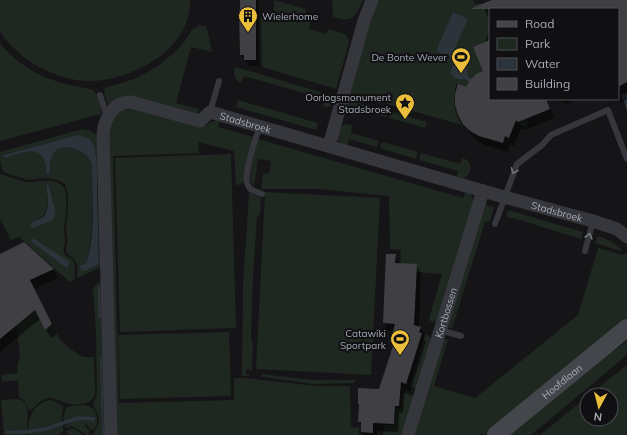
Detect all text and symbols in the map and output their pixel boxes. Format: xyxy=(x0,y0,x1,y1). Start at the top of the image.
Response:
building icon: Wielerhome xyxy=(237,5,259,33)
legend xyxy=(489,8,619,100)
place label: Wielerhome xyxy=(262,10,318,23)
text: Road xyxy=(525,16,554,31)
text: Park xyxy=(525,36,551,51)
sports icon: De Bonte Wever xyxy=(450,46,472,74)
place label: De Bonte Wever xyxy=(371,51,447,64)
text: Water xyxy=(525,56,561,71)
text: Building xyxy=(525,76,570,91)
place label: Oorlogsmonument Stadsbroek xyxy=(305,91,392,116)
place icon: Oorlogsmonument Stadsbroek xyxy=(394,92,416,120)
street label: Stadsbroek xyxy=(218,109,273,137)
one-way arrow xyxy=(510,168,518,175)
street label: Stadsbroek xyxy=(530,199,585,225)
one-way arrow xyxy=(584,233,592,240)
street label: Kortbossen xyxy=(432,286,460,340)
place label: Catawiki Sportpark xyxy=(340,327,387,352)
sports icon: Catawiki Sportpark xyxy=(389,328,411,356)
street label: Hoofdlaan xyxy=(539,361,585,402)
north arrow xyxy=(579,387,619,427)
text: N xyxy=(593,409,603,424)

